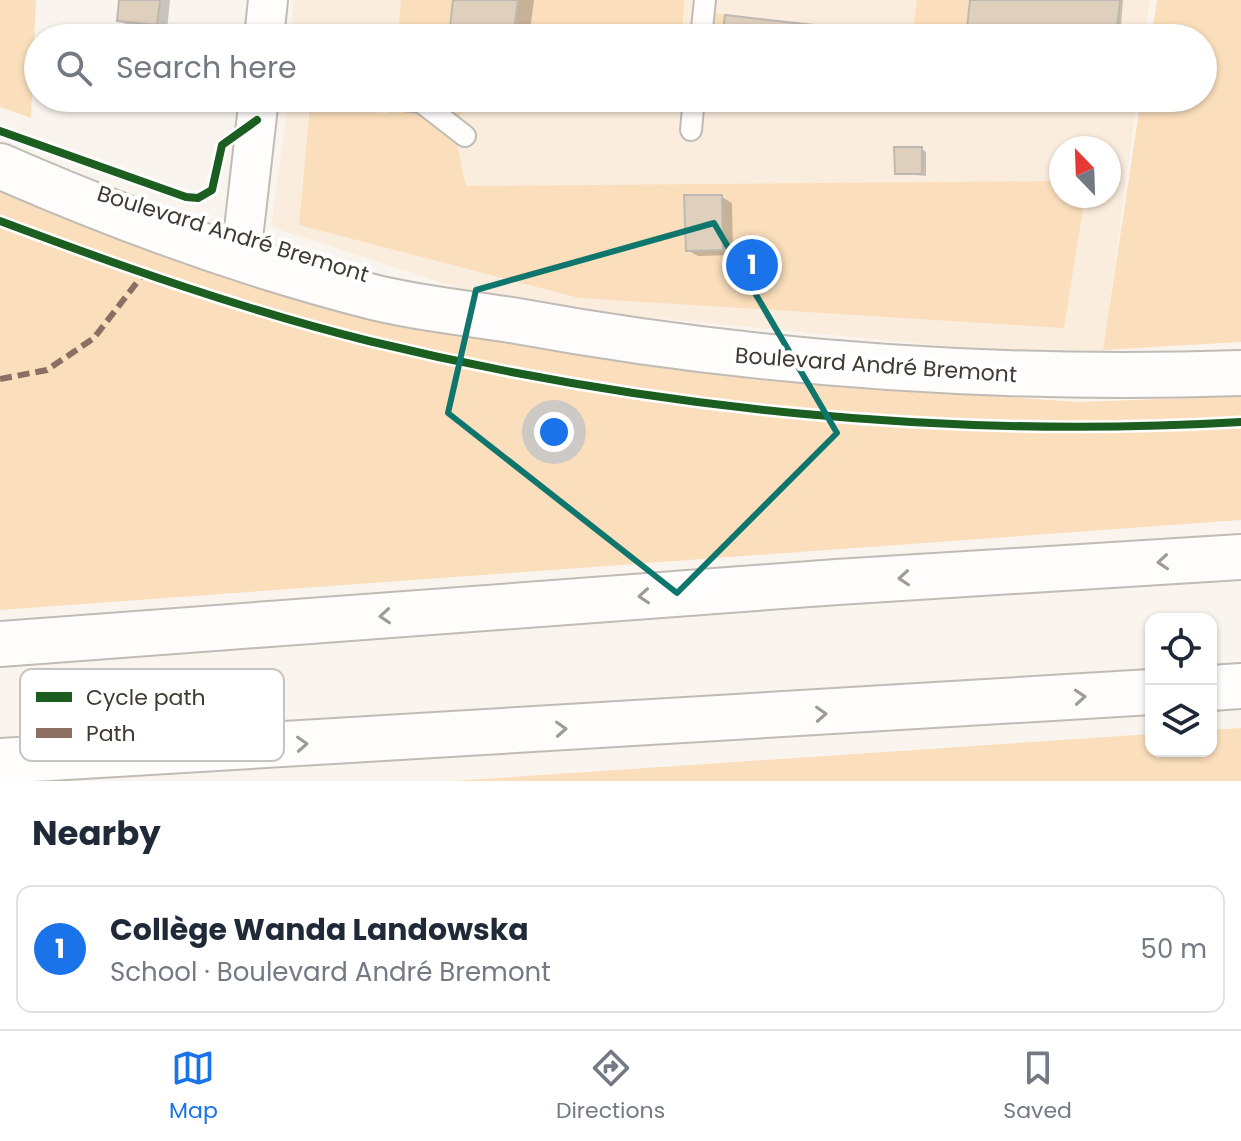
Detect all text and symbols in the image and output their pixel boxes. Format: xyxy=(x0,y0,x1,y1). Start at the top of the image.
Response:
search box xyxy=(24,24,1217,112)
icon: search xyxy=(52,46,96,90)
text: Search here xyxy=(116,46,297,89)
north arrow xyxy=(1049,136,1121,208)
street label: Boulevard André Bremont xyxy=(93,178,373,290)
pin: 1 xyxy=(726,235,778,295)
street label: Boulevard André Bremont xyxy=(734,340,1018,390)
your location xyxy=(534,412,574,452)
one-way arrow xyxy=(1156,553,1169,570)
one-way arrow xyxy=(897,569,910,586)
one-way arrow xyxy=(637,588,650,605)
one-way arrow xyxy=(378,607,391,624)
map controls xyxy=(1145,613,1217,757)
button: locate xyxy=(1145,613,1217,685)
legend xyxy=(20,669,284,761)
text: Cycle path xyxy=(86,682,205,713)
button: layers xyxy=(1145,685,1217,757)
one-way arrow xyxy=(1074,689,1087,706)
one-way arrow xyxy=(815,706,828,723)
text: Path xyxy=(86,718,136,749)
one-way arrow xyxy=(555,721,568,738)
one-way arrow xyxy=(295,736,308,753)
text: Nearby xyxy=(32,809,161,857)
text: Collège Wanda Landowska xyxy=(110,908,529,951)
text: 1 xyxy=(55,931,65,967)
text: 50 m xyxy=(1141,931,1207,967)
text: School · Boulevard André Bremont xyxy=(110,954,551,990)
tab: Map xyxy=(169,1046,218,1127)
tab: Directions xyxy=(556,1046,665,1127)
tab: Saved xyxy=(1003,1046,1072,1127)

